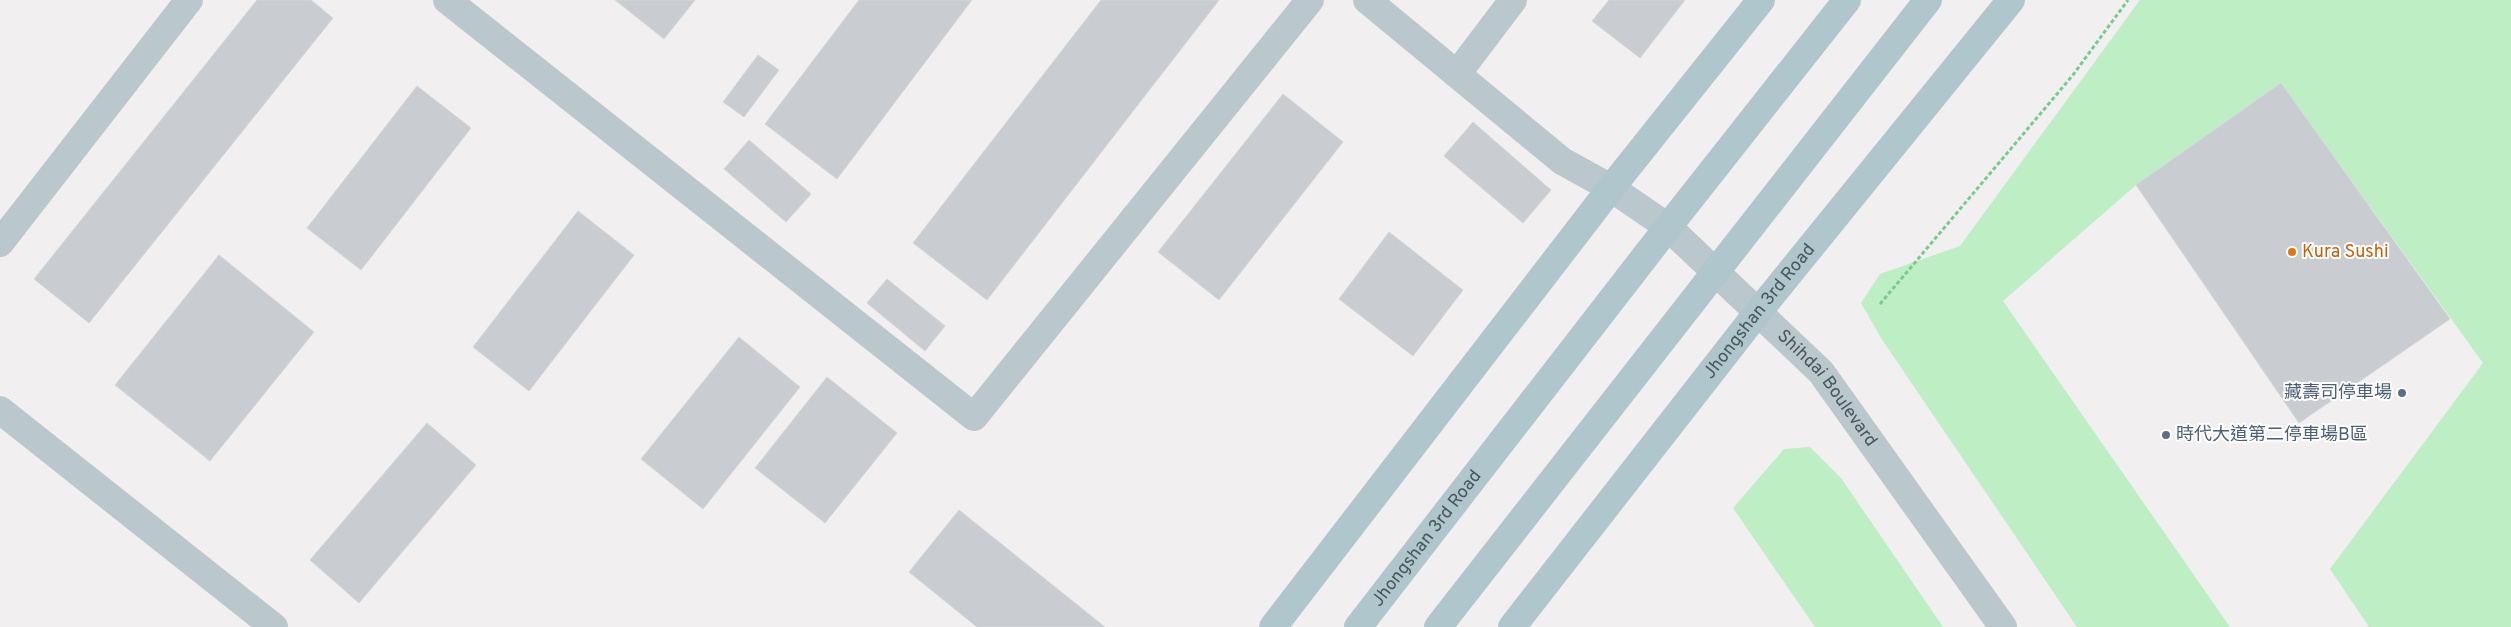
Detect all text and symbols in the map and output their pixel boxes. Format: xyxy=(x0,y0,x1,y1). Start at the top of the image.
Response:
street label: Jhongshan 3rd Road xyxy=(1698,239,1820,384)
place label: Kura Sushi xyxy=(2302,241,2388,264)
marker: Kura Sushi xyxy=(2286,246,2298,258)
street label: Shihdai Boulevard xyxy=(1772,325,1882,451)
place label: 藏壽司停車場 xyxy=(2284,382,2392,405)
marker: 藏壽司停車場 xyxy=(2396,387,2408,399)
place label: 時代大道第二停車場B區 xyxy=(2176,424,2368,447)
marker: 時代大道第二停車場B區 xyxy=(2160,429,2172,441)
street label: Jhongshan 3rd Road xyxy=(1366,465,1487,612)

